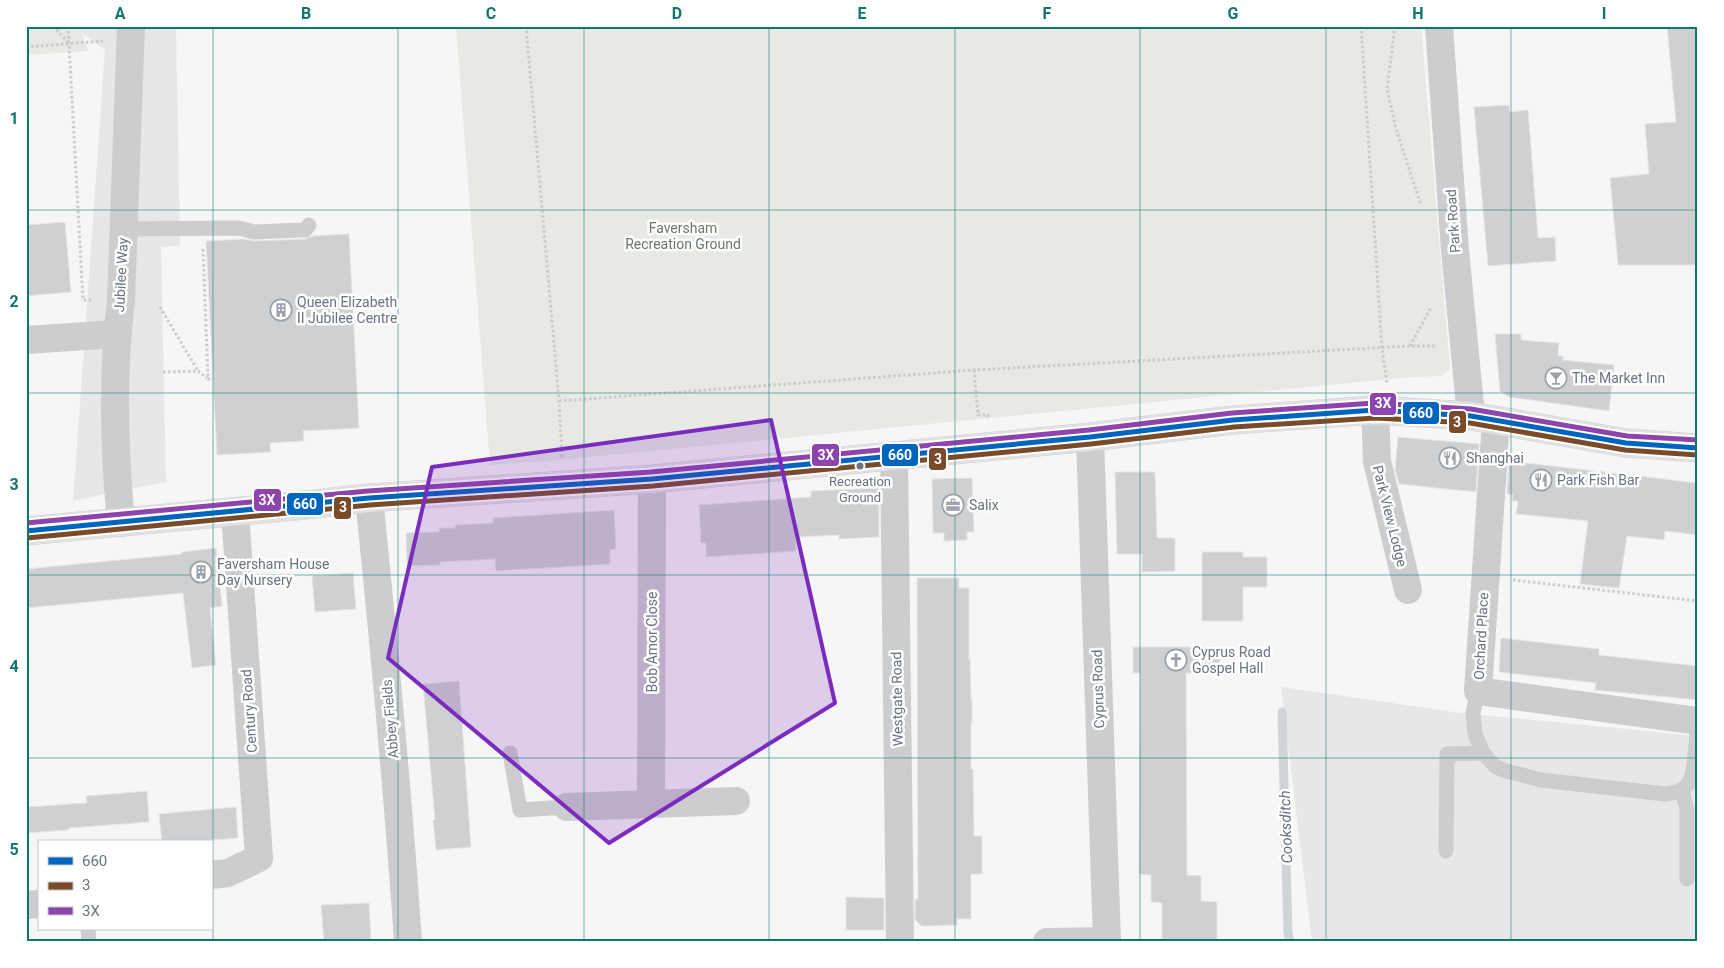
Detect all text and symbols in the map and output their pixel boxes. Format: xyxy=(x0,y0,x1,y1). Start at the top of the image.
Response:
text: A xyxy=(115,4,126,23)
text: B xyxy=(301,4,311,23)
text: C xyxy=(486,4,496,23)
text: D xyxy=(672,4,682,23)
text: E xyxy=(858,4,867,23)
text: F xyxy=(1043,4,1052,23)
text: G xyxy=(1228,4,1239,23)
text: H xyxy=(1412,4,1424,23)
text: I xyxy=(1602,4,1606,23)
text: 1 xyxy=(9,109,19,128)
street label: Park Road xyxy=(1443,189,1463,253)
park label: Faversham Recreation Ground xyxy=(625,220,741,252)
street label: Jubilee Way xyxy=(111,237,131,313)
text: 2 xyxy=(9,292,19,311)
place label: Queen Elizabeth II Jubilee Centre xyxy=(297,294,397,326)
building icon: Queen Elizabeth II Jubilee Centre xyxy=(269,298,293,322)
bar icon: The Market Inn xyxy=(1544,366,1568,390)
place label: The Market Inn xyxy=(1572,370,1665,386)
line badge: 3X xyxy=(1369,392,1397,416)
text: 3X xyxy=(1375,395,1392,411)
line badge: 660 xyxy=(1402,401,1440,425)
text: 660 xyxy=(1409,405,1433,421)
line badge: 3 xyxy=(1448,410,1467,434)
text: 3 xyxy=(1453,414,1461,430)
line badge: 3X xyxy=(811,443,840,467)
line badge: 660 xyxy=(881,443,919,467)
restaurant icon: Shanghai xyxy=(1438,446,1462,470)
text: 3X xyxy=(818,447,835,463)
text: 660 xyxy=(888,447,912,463)
line badge: 3 xyxy=(928,447,947,471)
place label: Shanghai xyxy=(1466,450,1524,466)
text: 3 xyxy=(934,451,942,467)
marker: Recreation Ground xyxy=(855,461,865,471)
street label: Park View Lodge xyxy=(1370,464,1410,568)
restaurant icon: Park Fish Bar xyxy=(1529,468,1553,492)
place label: Park Fish Bar xyxy=(1557,472,1640,488)
place label: Recreation Ground xyxy=(829,474,891,505)
text: 3 xyxy=(9,475,19,494)
line badge: 3X xyxy=(253,488,282,512)
text: 3X xyxy=(259,492,276,508)
line badge: 660 xyxy=(286,492,324,516)
office icon: Salix xyxy=(941,493,965,517)
text: 660 xyxy=(293,496,317,512)
line badge: 3 xyxy=(333,496,352,520)
place label: Salix xyxy=(969,497,999,513)
text: 3 xyxy=(339,499,347,515)
place label: Faversham House Day Nursery xyxy=(217,556,330,588)
building icon: Faversham House Day Nursery xyxy=(189,560,213,584)
street label: Bob Amor Close xyxy=(644,592,660,692)
street label: Orchard Place xyxy=(1471,592,1491,680)
place label: Cyprus Road Gospel Hall xyxy=(1192,644,1271,676)
church icon: Cyprus Road Gospel Hall xyxy=(1164,648,1188,672)
street label: Cyprus Road xyxy=(1089,649,1107,729)
street label: Westgate Road xyxy=(888,652,906,746)
text: 4 xyxy=(9,657,19,676)
street label: Century Road xyxy=(238,669,260,753)
street label: Abbey Fields xyxy=(379,679,401,759)
water label: Cooksditch xyxy=(1276,790,1296,864)
text: 5 xyxy=(9,840,19,859)
legend xyxy=(38,840,212,930)
text: 660 xyxy=(82,852,107,870)
text: 3 xyxy=(82,876,90,894)
text: 3X xyxy=(82,902,100,920)

